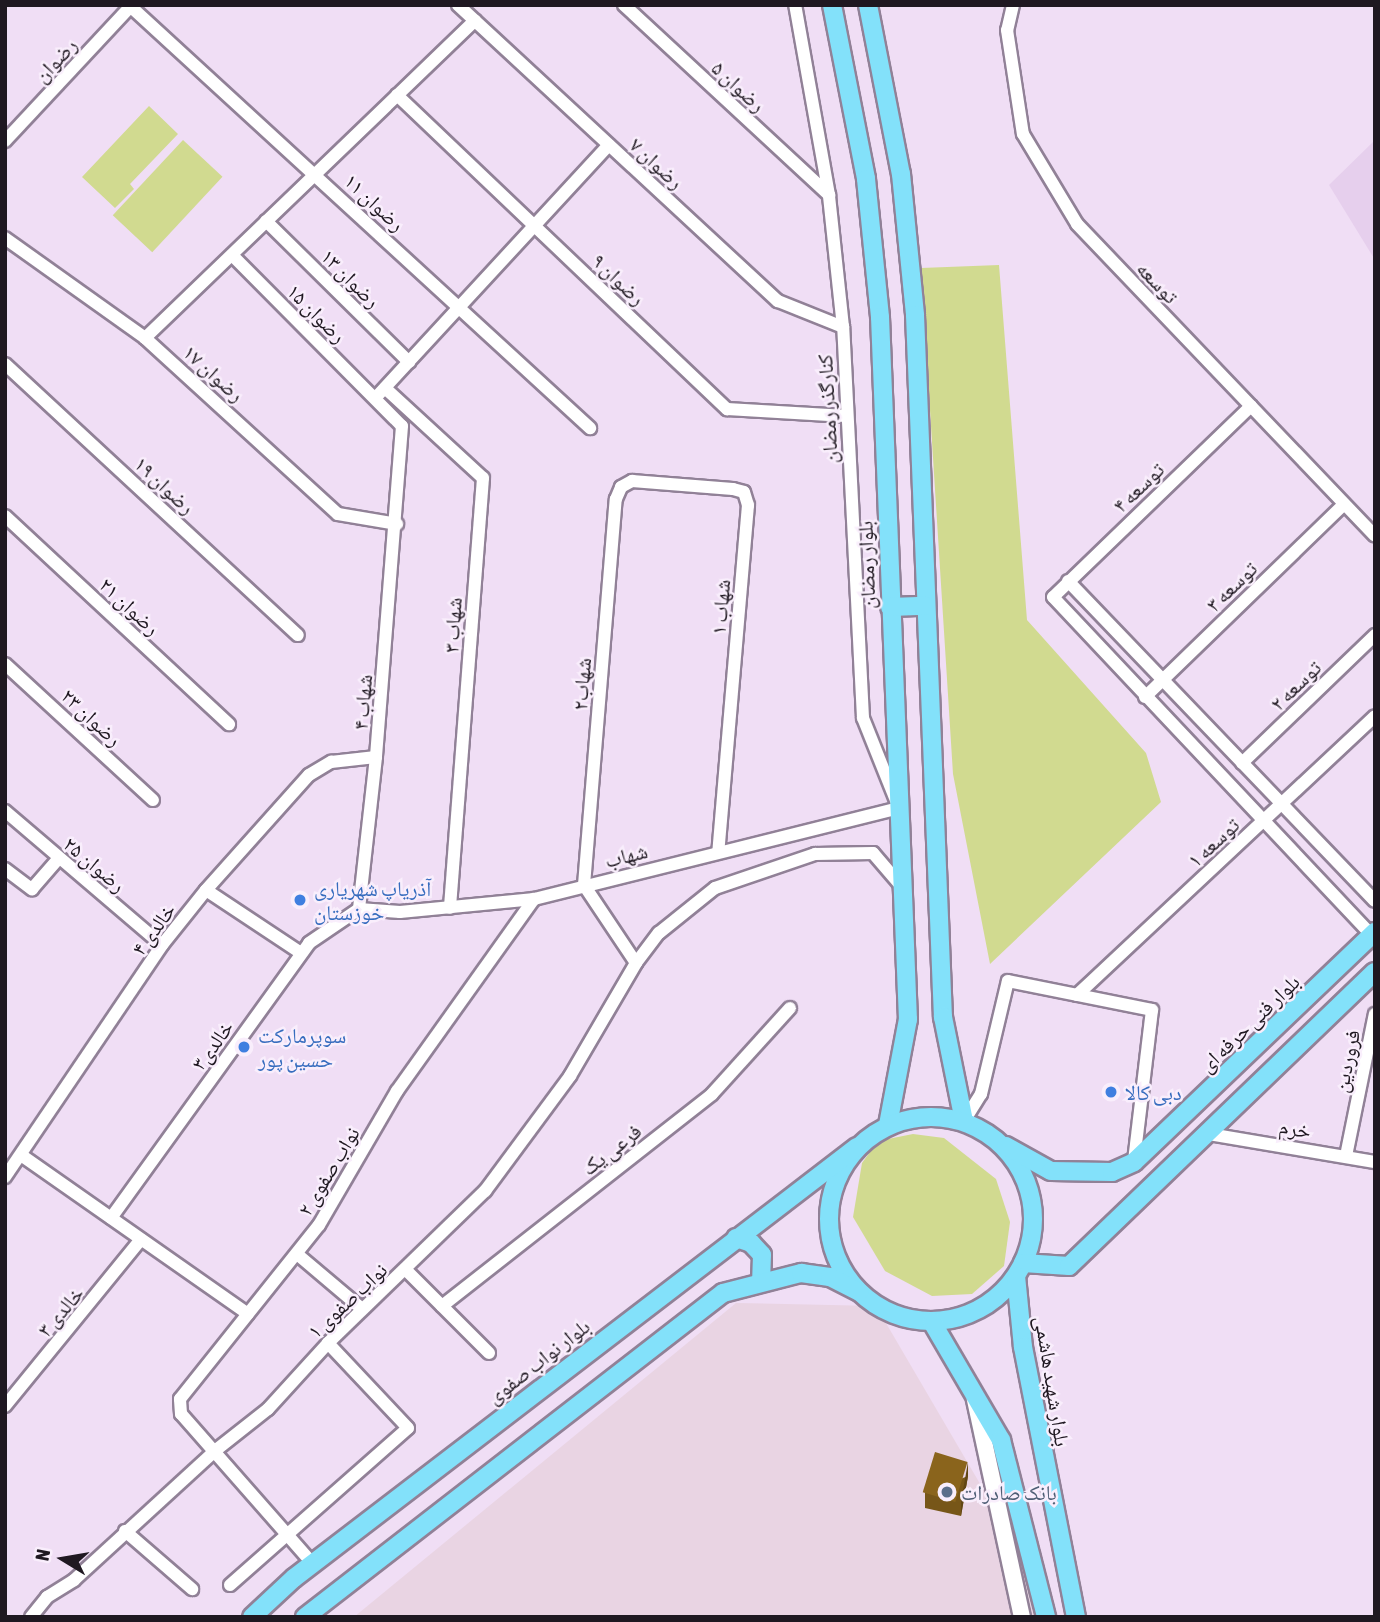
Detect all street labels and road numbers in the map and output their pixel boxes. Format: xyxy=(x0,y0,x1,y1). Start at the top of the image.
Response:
street label: رضوان xyxy=(28,32,82,88)
street label: رضوان ۵ xyxy=(707,55,771,117)
street label: رضوان ۷ xyxy=(625,132,689,194)
street label: رضوان ۱۱ xyxy=(340,168,410,236)
street label: رضوان ۱۳ xyxy=(316,243,386,313)
street label: رضوان ۹ xyxy=(587,248,651,310)
street label: توسعه xyxy=(1132,256,1184,308)
street label: رضوان ۱۵ xyxy=(282,278,352,348)
street label: رضوان ۱۷ xyxy=(178,339,250,407)
street label: کنارگذر رمضان xyxy=(812,354,842,464)
street label: رضوان ۱۹ xyxy=(130,451,200,519)
street label: توسعه ۴ xyxy=(1107,457,1169,517)
street label: بلوار رمضان xyxy=(852,520,880,610)
street label: توسعه ۳ xyxy=(1200,556,1262,616)
street label: رضوان ۲۱ xyxy=(95,572,165,640)
street label: شهاب ۱ xyxy=(705,578,735,636)
street label: شهاب ۳ xyxy=(437,596,467,654)
street label: توسعه ۲ xyxy=(1264,655,1326,715)
street label: شهاب۲ xyxy=(566,657,596,711)
street label: شهاب ۴ xyxy=(347,673,377,731)
street label: رضوان ۲۳ xyxy=(57,683,127,751)
street label: توسعه ۱ xyxy=(1182,812,1244,872)
street label: رضوان ۲۵ xyxy=(59,831,131,897)
street label: شهاب xyxy=(602,838,650,872)
street label: خالدی ۴ xyxy=(126,898,180,960)
street label: بلوار فنی حرفه ای xyxy=(1193,969,1305,1077)
street label: خالدی۳ xyxy=(186,1015,238,1075)
street label: فروردین xyxy=(1327,1027,1365,1095)
street label: خرم xyxy=(1277,1113,1313,1143)
street label: فرعی یک xyxy=(576,1118,646,1180)
street label: نواب صفوی ۲ xyxy=(292,1122,364,1220)
street label: نواب صفوی ۱ xyxy=(302,1257,392,1343)
street label: خالدی ۳ xyxy=(31,1281,89,1341)
street label: بلوار نواب صفوی xyxy=(481,1313,595,1409)
street label: بلوار شهید هاشمی xyxy=(1030,1314,1076,1448)

